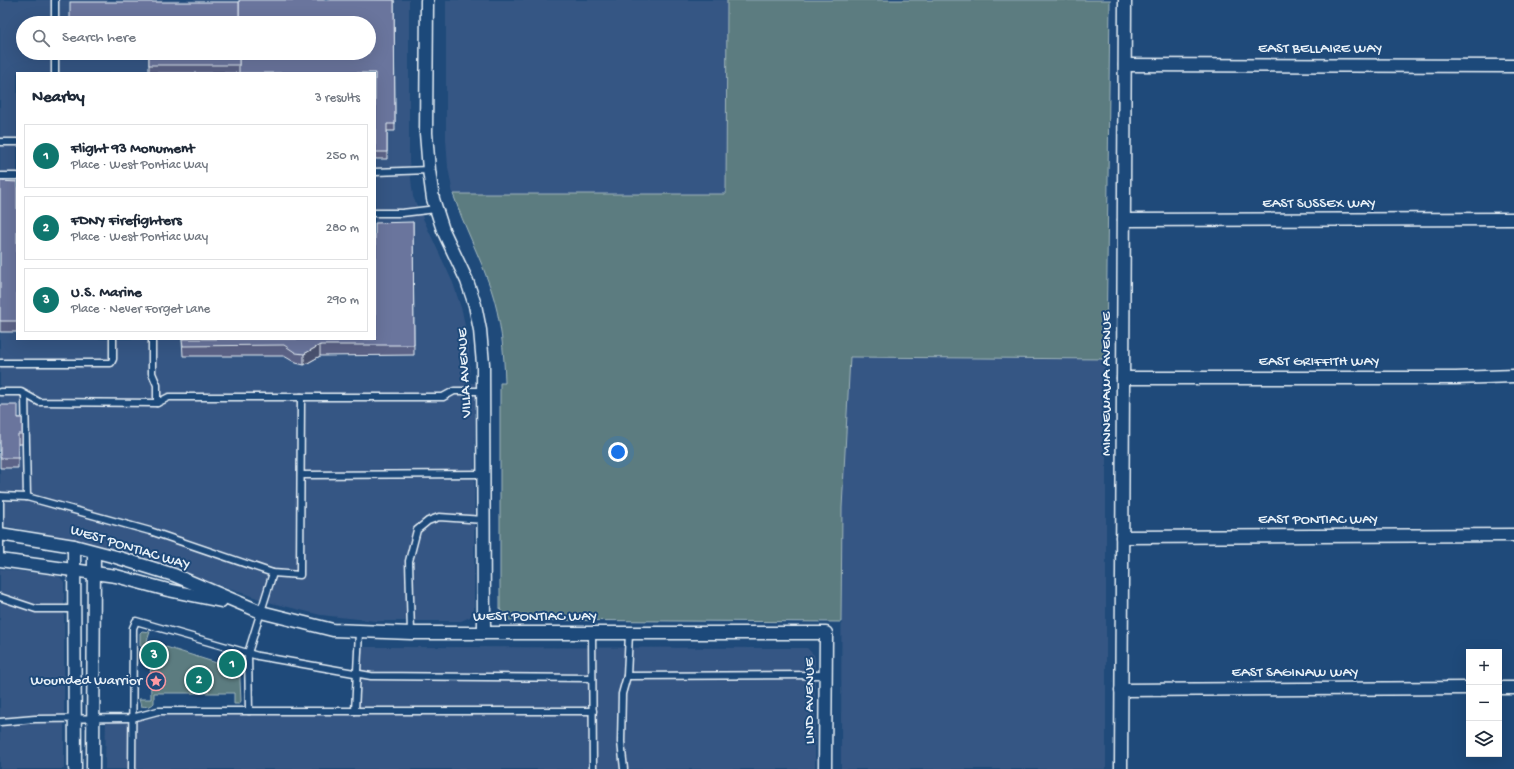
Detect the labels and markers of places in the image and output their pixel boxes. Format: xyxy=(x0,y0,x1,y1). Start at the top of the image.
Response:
pin: 3 xyxy=(141,640,167,670)
pin: 1 xyxy=(219,649,245,679)
pin: 2 xyxy=(186,665,212,695)
place icon: Wounded Warrior xyxy=(145,670,167,692)
place label: Wounded Warrior xyxy=(30,672,144,690)

